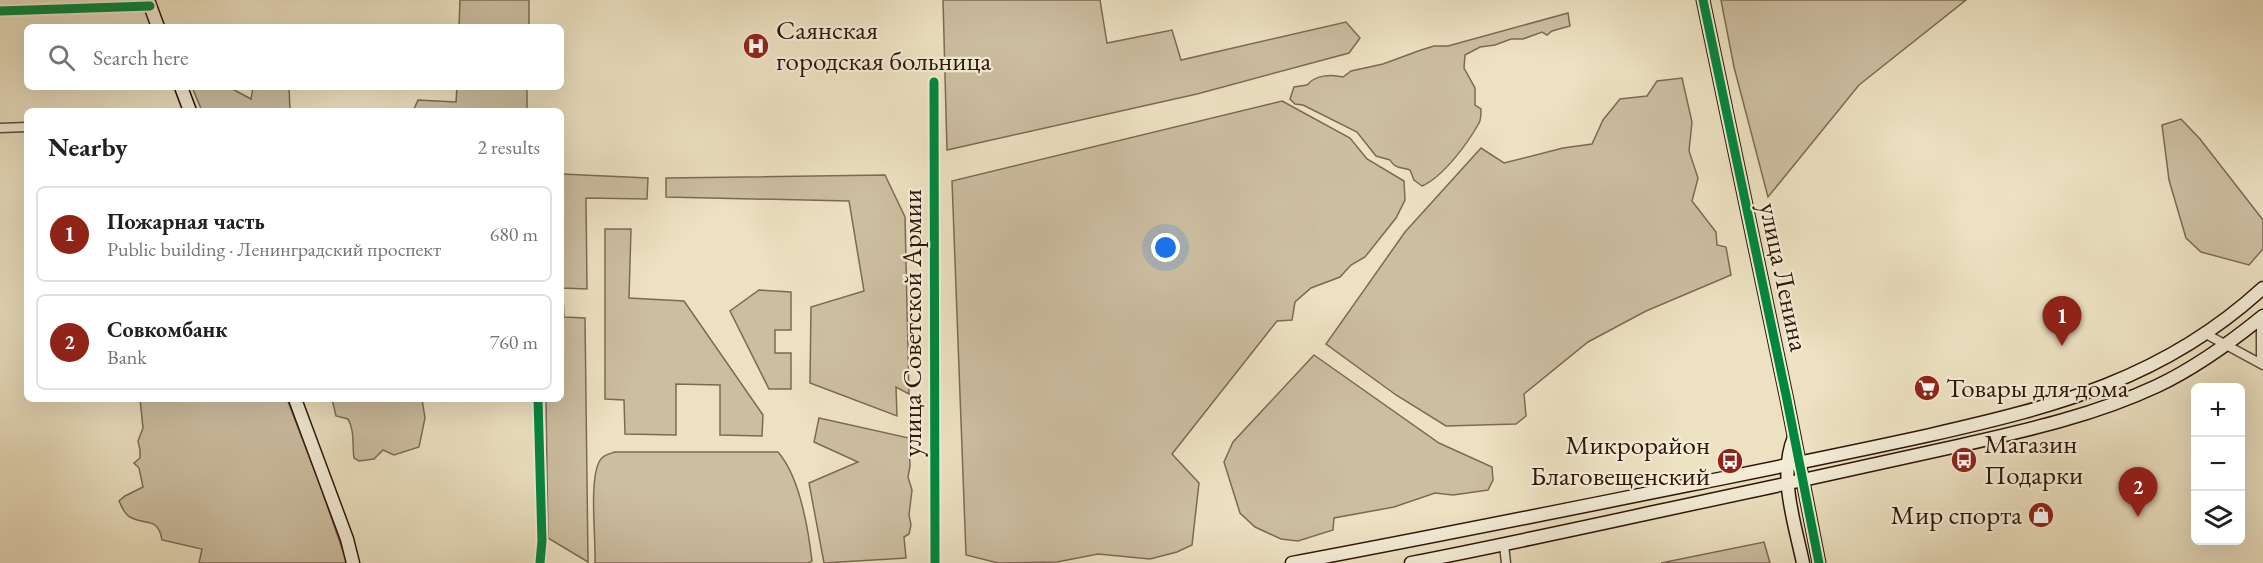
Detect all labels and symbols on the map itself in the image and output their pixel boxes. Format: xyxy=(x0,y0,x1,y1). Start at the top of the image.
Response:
place label: Саянская городская больница xyxy=(776,12,991,78)
hospital icon: Саянская городская больница xyxy=(741,31,771,61)
street label: улица Советской Армии xyxy=(894,189,929,457)
street label: улица Ленина xyxy=(1752,199,1817,355)
your location xyxy=(1151,233,1180,262)
pin: 1 xyxy=(2042,296,2082,346)
place label: Товары для дома xyxy=(1946,370,2129,405)
supermarket icon: Товары для дома xyxy=(1912,373,1942,403)
place label: Магазин Подарки xyxy=(1984,426,2083,492)
place label: Микрорайон Благовещенский xyxy=(1530,427,1710,493)
bus stop icon: Магазин Подарки xyxy=(1949,445,1979,475)
bus stop icon: Микрорайон Благовещенский xyxy=(1715,446,1745,476)
pin: 2 xyxy=(2118,468,2158,517)
place label: Мир спорта xyxy=(1891,497,2022,532)
shop icon: Мир спорта xyxy=(2026,500,2056,530)

